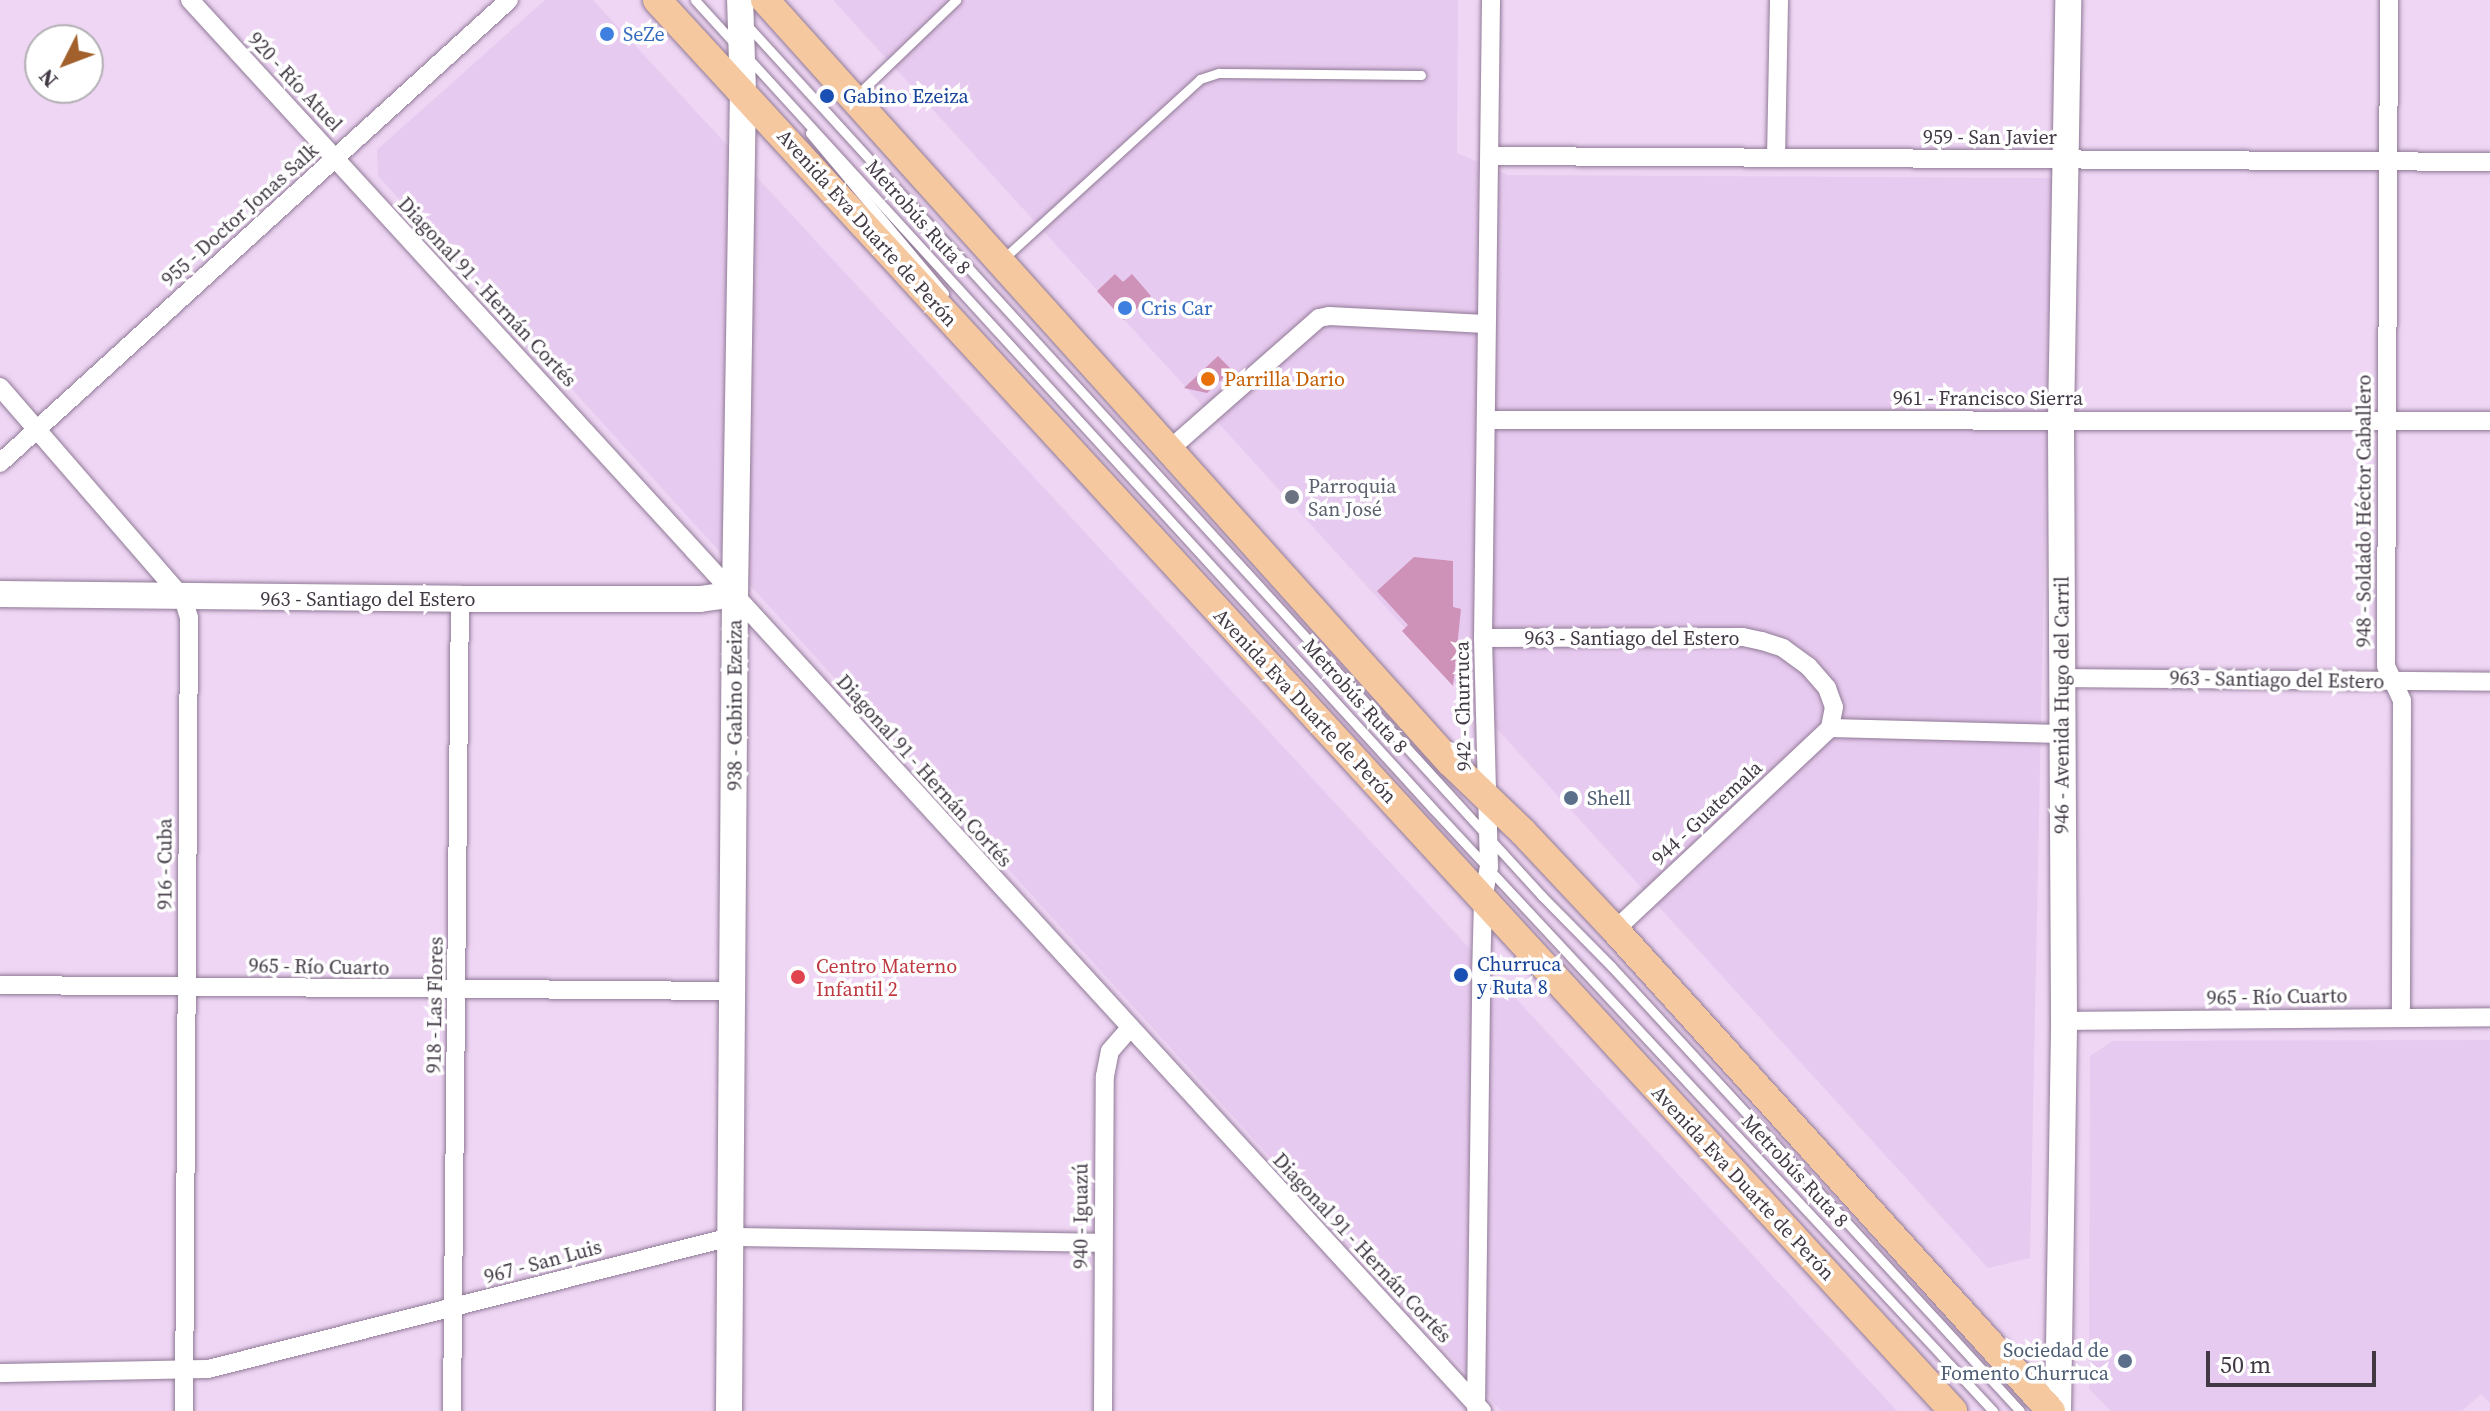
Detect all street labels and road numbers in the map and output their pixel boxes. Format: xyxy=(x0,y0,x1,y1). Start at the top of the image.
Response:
street label: 920 - Río Atuel xyxy=(243,27,347,137)
street label: Avenida Eva Duarte de Perón xyxy=(772,124,962,332)
street label: 959 - San Javier xyxy=(1923,125,2057,149)
street label: 955 - Doctor Jonas Salk xyxy=(157,138,323,292)
street label: Metrobús Ruta 8 xyxy=(860,155,976,279)
street label: Diagonal 91 - Hernán Cortés xyxy=(393,192,581,392)
street label: 948 - Soldado Héctor Caballero xyxy=(2352,375,2376,647)
street label: 961 - Francisco Sierra xyxy=(1893,386,2083,410)
street label: 946 - Avenida Hugo del Carril xyxy=(2050,576,2074,834)
street label: 963 - Santiago del Estero xyxy=(261,587,475,611)
street label: Avenida Eva Duarte de Perón xyxy=(1208,604,1402,808)
street label: 938 - Gabino Ezeiza xyxy=(723,619,747,791)
street label: 963 - Santiago del Estero xyxy=(1525,626,1739,650)
street label: Metrobús Ruta 8 xyxy=(1297,634,1413,758)
street label: 942 - Churruca xyxy=(1450,641,1476,771)
street label: 963 - Santiago del Estero xyxy=(2169,666,2385,694)
street label: Diagonal 91 - Hernán Cortés xyxy=(831,670,1017,872)
street label: 944 - Guatemala xyxy=(1647,756,1767,870)
street label: 916 - Cuba xyxy=(153,818,177,910)
street label: 918 - Las Flores xyxy=(422,936,448,1074)
street label: 965 - Río Cuarto xyxy=(248,954,390,980)
street label: 965 - Río Cuarto xyxy=(2206,984,2348,1010)
street label: Avenida Eva Duarte de Perón xyxy=(1646,1081,1840,1285)
street label: Metrobús Ruta 8 xyxy=(1737,1110,1853,1232)
street label: Diagonal 91 - Hernán Cortés xyxy=(1268,1148,1456,1348)
street label: 940 - Iguazú xyxy=(1069,1163,1093,1269)
street label: 967 - San Luis xyxy=(482,1235,604,1289)

